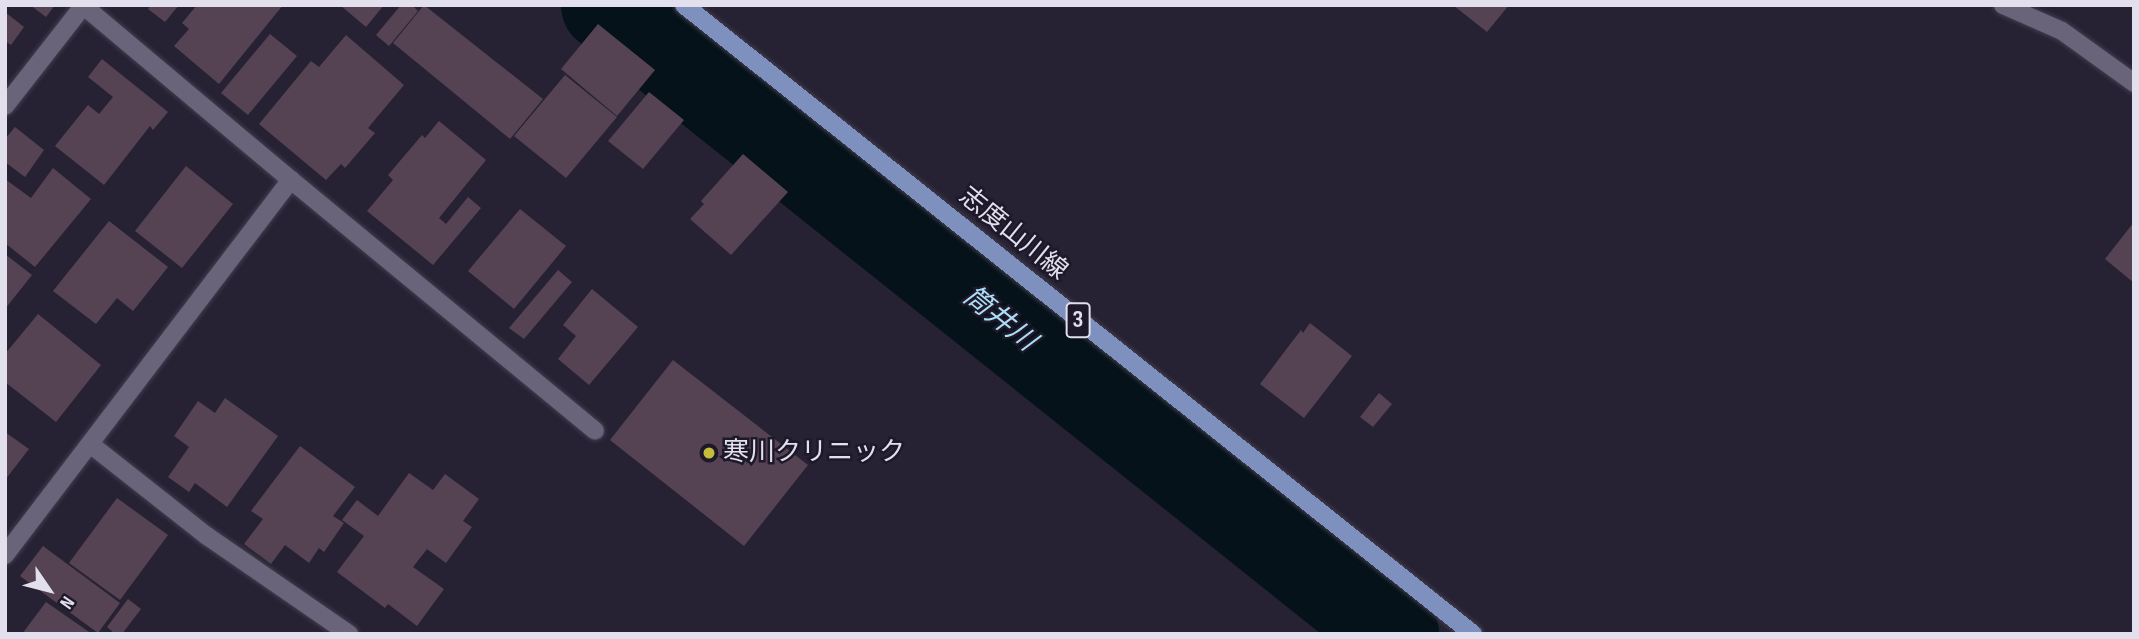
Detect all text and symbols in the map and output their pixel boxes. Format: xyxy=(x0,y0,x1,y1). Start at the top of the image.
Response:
street label: 志度山川線 xyxy=(953,181,1073,287)
water label: 筒井川 xyxy=(956,280,1042,358)
road number: 3 xyxy=(1064,300,1092,340)
place label: 寒川クリニック xyxy=(723,437,905,469)
marker: 寒川クリニック xyxy=(701,445,717,461)
north arrow xyxy=(14,555,84,625)
text: N xyxy=(54,592,79,613)

